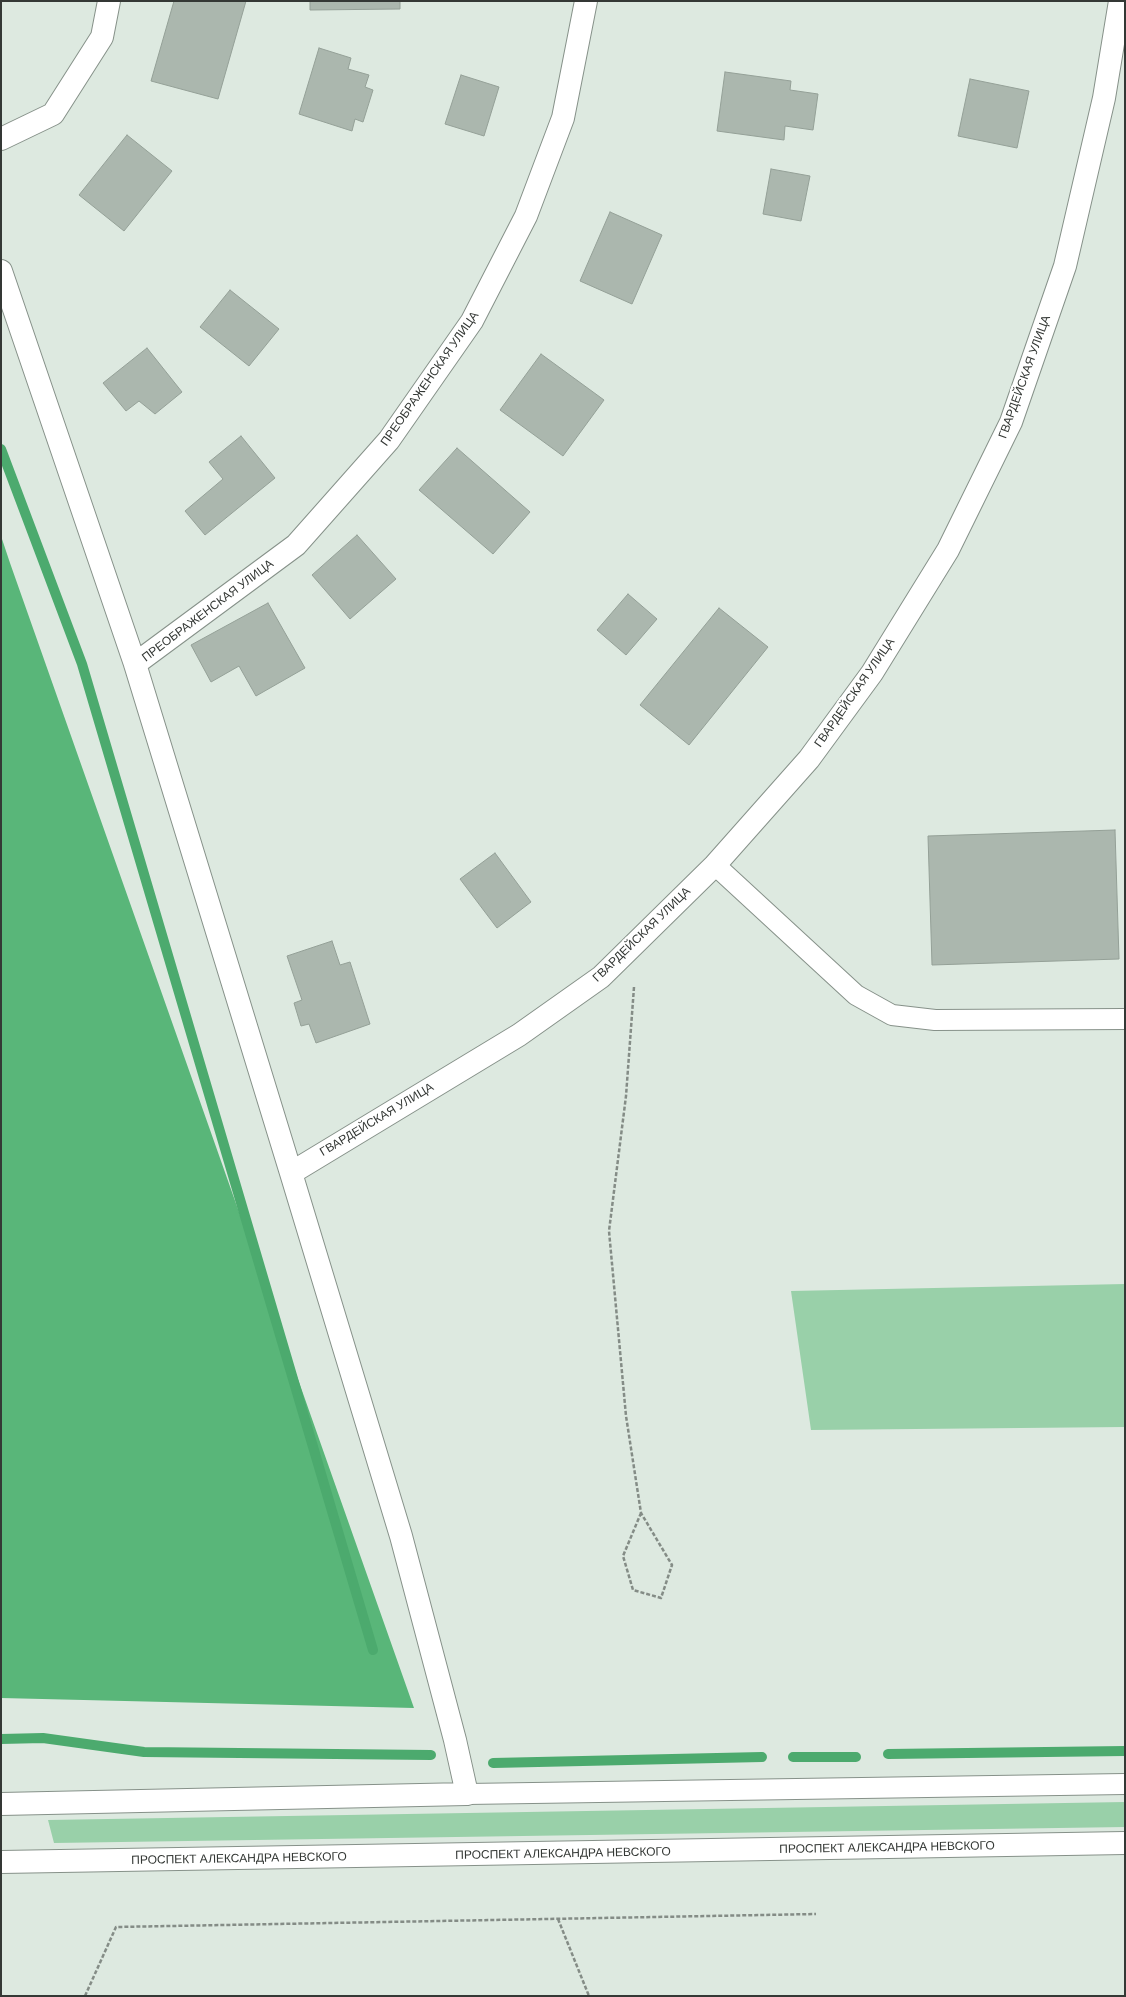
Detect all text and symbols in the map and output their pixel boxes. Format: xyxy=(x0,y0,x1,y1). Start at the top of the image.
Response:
street label: ПРЕОБРАЖЕНСКАЯ УЛИЦА xyxy=(378,309,482,449)
street label: ГВАРДЕЙСКАЯ УЛИЦА xyxy=(996,313,1054,441)
street label: ПРЕОБРАЖЕНСКАЯ УЛИЦА xyxy=(139,557,277,665)
street label: ГВАРДЕЙСКАЯ УЛИЦА xyxy=(812,636,898,750)
street label: ГВАРДЕЙСКАЯ УЛИЦА xyxy=(590,885,694,985)
street label: ГВАРДЕЙСКАЯ УЛИЦА xyxy=(317,1080,437,1160)
street label: ПРОСПЕКТ АЛЕКСАНДРА НЕВСКОГО xyxy=(779,1839,995,1857)
street label: ПРОСПЕКТ АЛЕКСАНДРА НЕВСКОГО xyxy=(455,1845,671,1863)
street label: ПРОСПЕКТ АЛЕКСАНДРА НЕВСКОГО xyxy=(131,1850,347,1868)

